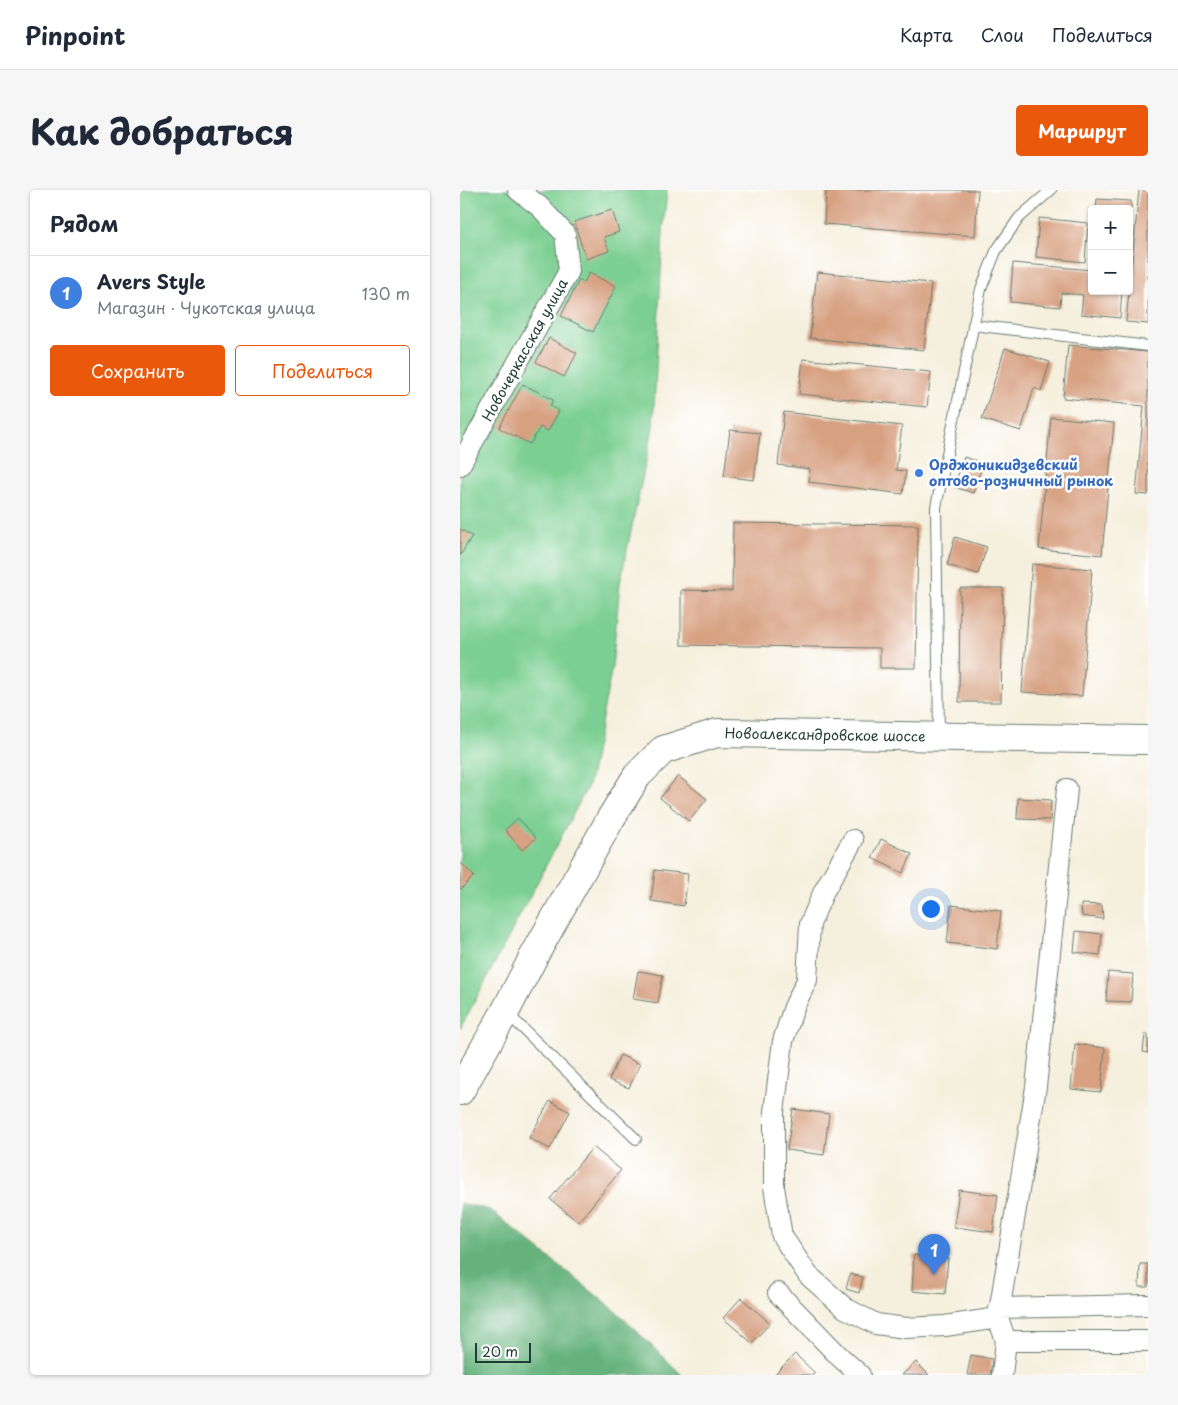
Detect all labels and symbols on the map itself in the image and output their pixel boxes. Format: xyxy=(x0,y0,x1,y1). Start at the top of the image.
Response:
street label: Новочеркасская улица xyxy=(476,274,573,425)
place label: Орджоникидзевский оптово-розничный рынок xyxy=(929,454,1113,491)
marker: Орджоникидзевский оптово-розничный рынок xyxy=(913,467,925,479)
street label: Новоалександровское шоссе xyxy=(724,722,926,747)
your location xyxy=(918,896,944,922)
pin: 1 xyxy=(918,1234,950,1275)
scale bar xyxy=(475,1340,531,1363)

